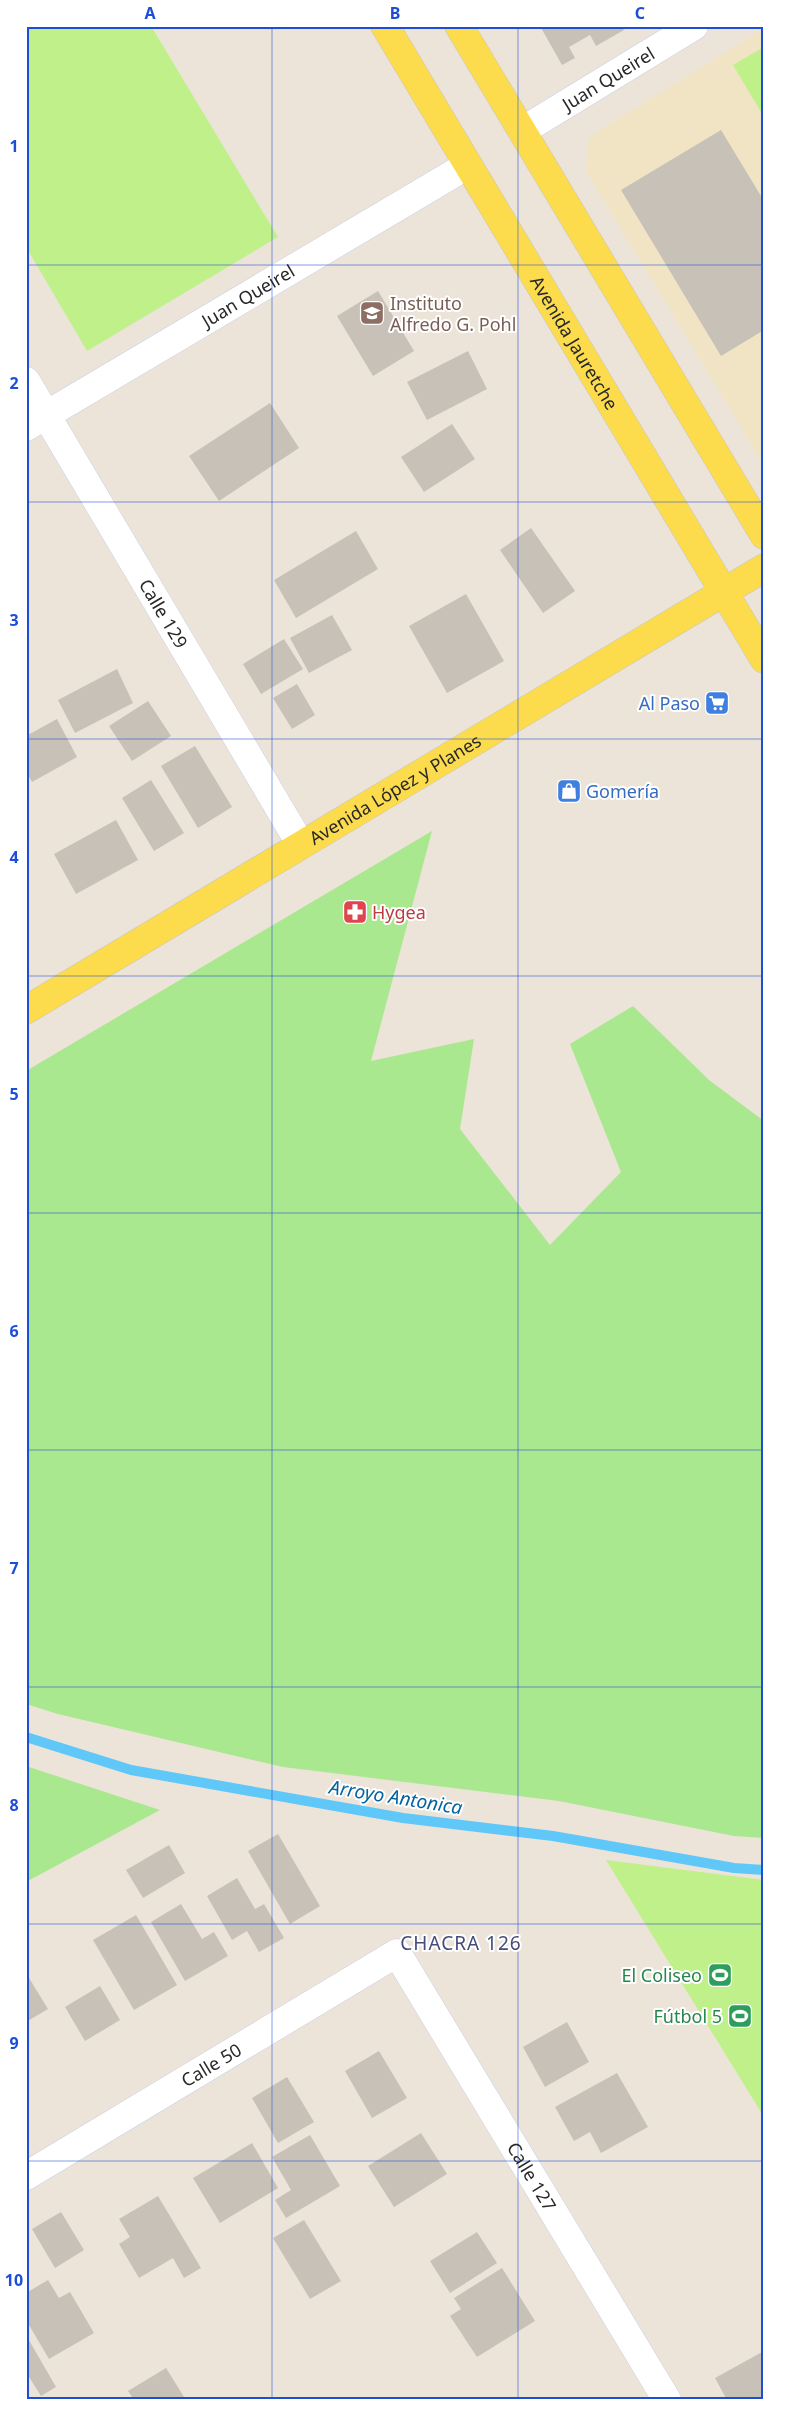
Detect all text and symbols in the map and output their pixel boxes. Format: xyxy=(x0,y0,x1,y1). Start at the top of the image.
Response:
text: A xyxy=(144,2,156,24)
text: B xyxy=(390,2,400,24)
text: C xyxy=(635,2,645,24)
street label: Juan Queirel xyxy=(556,41,659,117)
text: 1 xyxy=(9,135,19,157)
street label: Juan Queirel xyxy=(195,259,299,333)
street label: Avenida Jauretche xyxy=(525,271,624,414)
place label: Instituto Alfredo G. Pohl xyxy=(390,291,516,336)
school or university icon: Instituto Alfredo G. Pohl xyxy=(359,300,385,326)
text: 2 xyxy=(9,372,19,394)
street label: Calle 129 xyxy=(134,574,193,652)
text: 3 xyxy=(9,609,19,631)
supermarket icon: Al Paso xyxy=(704,690,730,716)
place label: Al Paso xyxy=(639,691,700,715)
street label: Avenida López y Planes xyxy=(304,728,485,850)
shop icon: Gomería xyxy=(556,778,582,804)
place label: Gomería xyxy=(586,779,659,803)
text: 4 xyxy=(9,846,19,868)
pharmacy icon: Hygea xyxy=(342,899,368,925)
place label: Hygea xyxy=(372,900,426,924)
text: 5 xyxy=(9,1083,19,1105)
text: 6 xyxy=(9,1320,19,1342)
text: 7 xyxy=(9,1557,19,1579)
water label: Arroyo Antonica xyxy=(326,1773,465,1820)
text: 8 xyxy=(9,1794,19,1816)
district label: CHACRA 126 xyxy=(400,1930,522,1956)
sports icon: El Coliseo xyxy=(707,1962,733,1988)
place label: El Coliseo xyxy=(621,1963,702,1987)
sports icon: Fútbol 5 xyxy=(727,2003,753,2029)
place label: Fútbol 5 xyxy=(653,2004,722,2028)
text: 9 xyxy=(9,2032,19,2054)
street label: Calle 50 xyxy=(177,2037,246,2092)
street label: Calle 127 xyxy=(502,2138,562,2215)
text: 10 xyxy=(5,2269,23,2291)

